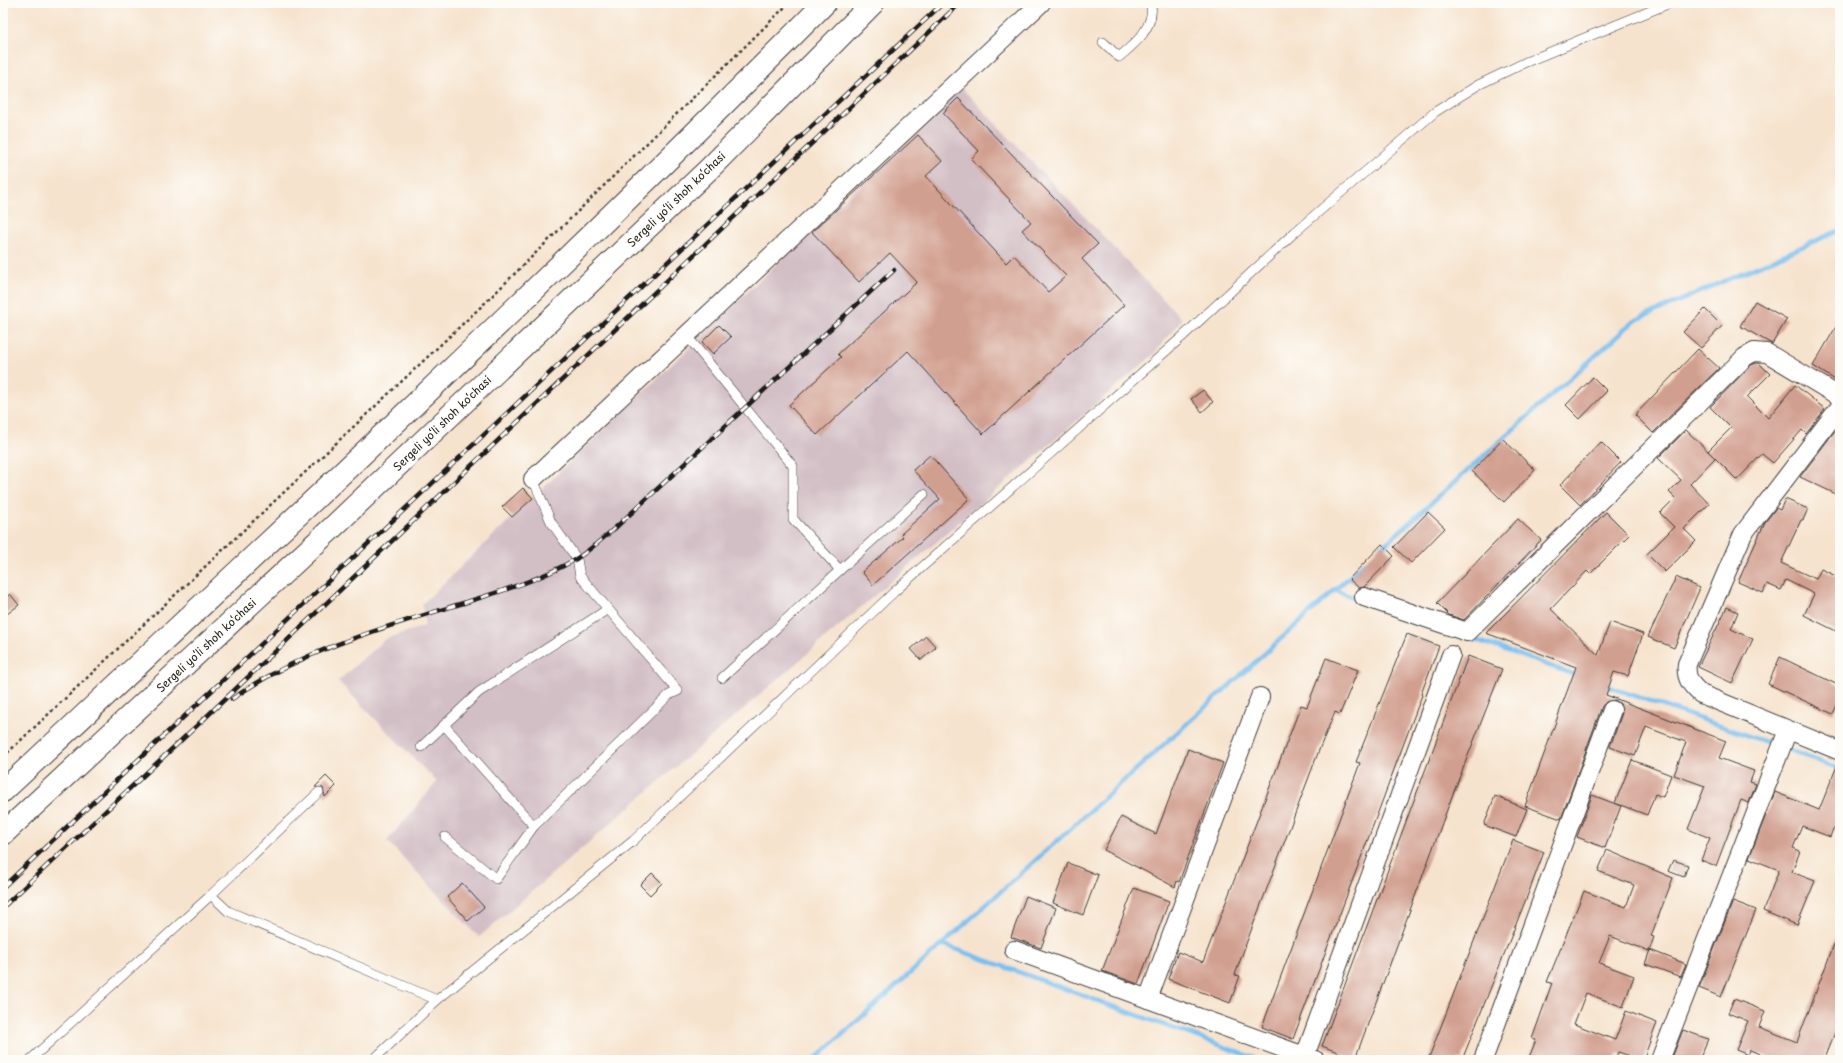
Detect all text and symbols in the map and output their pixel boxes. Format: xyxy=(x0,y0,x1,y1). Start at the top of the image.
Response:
street label: Sergeli yo‘li shoh ko‘chasi xyxy=(623,147,729,251)
street label: Sergeli yo‘li shoh ko‘chasi xyxy=(389,371,495,475)
street label: Sergeli yo‘li shoh ko‘chasi xyxy=(152,594,260,696)

